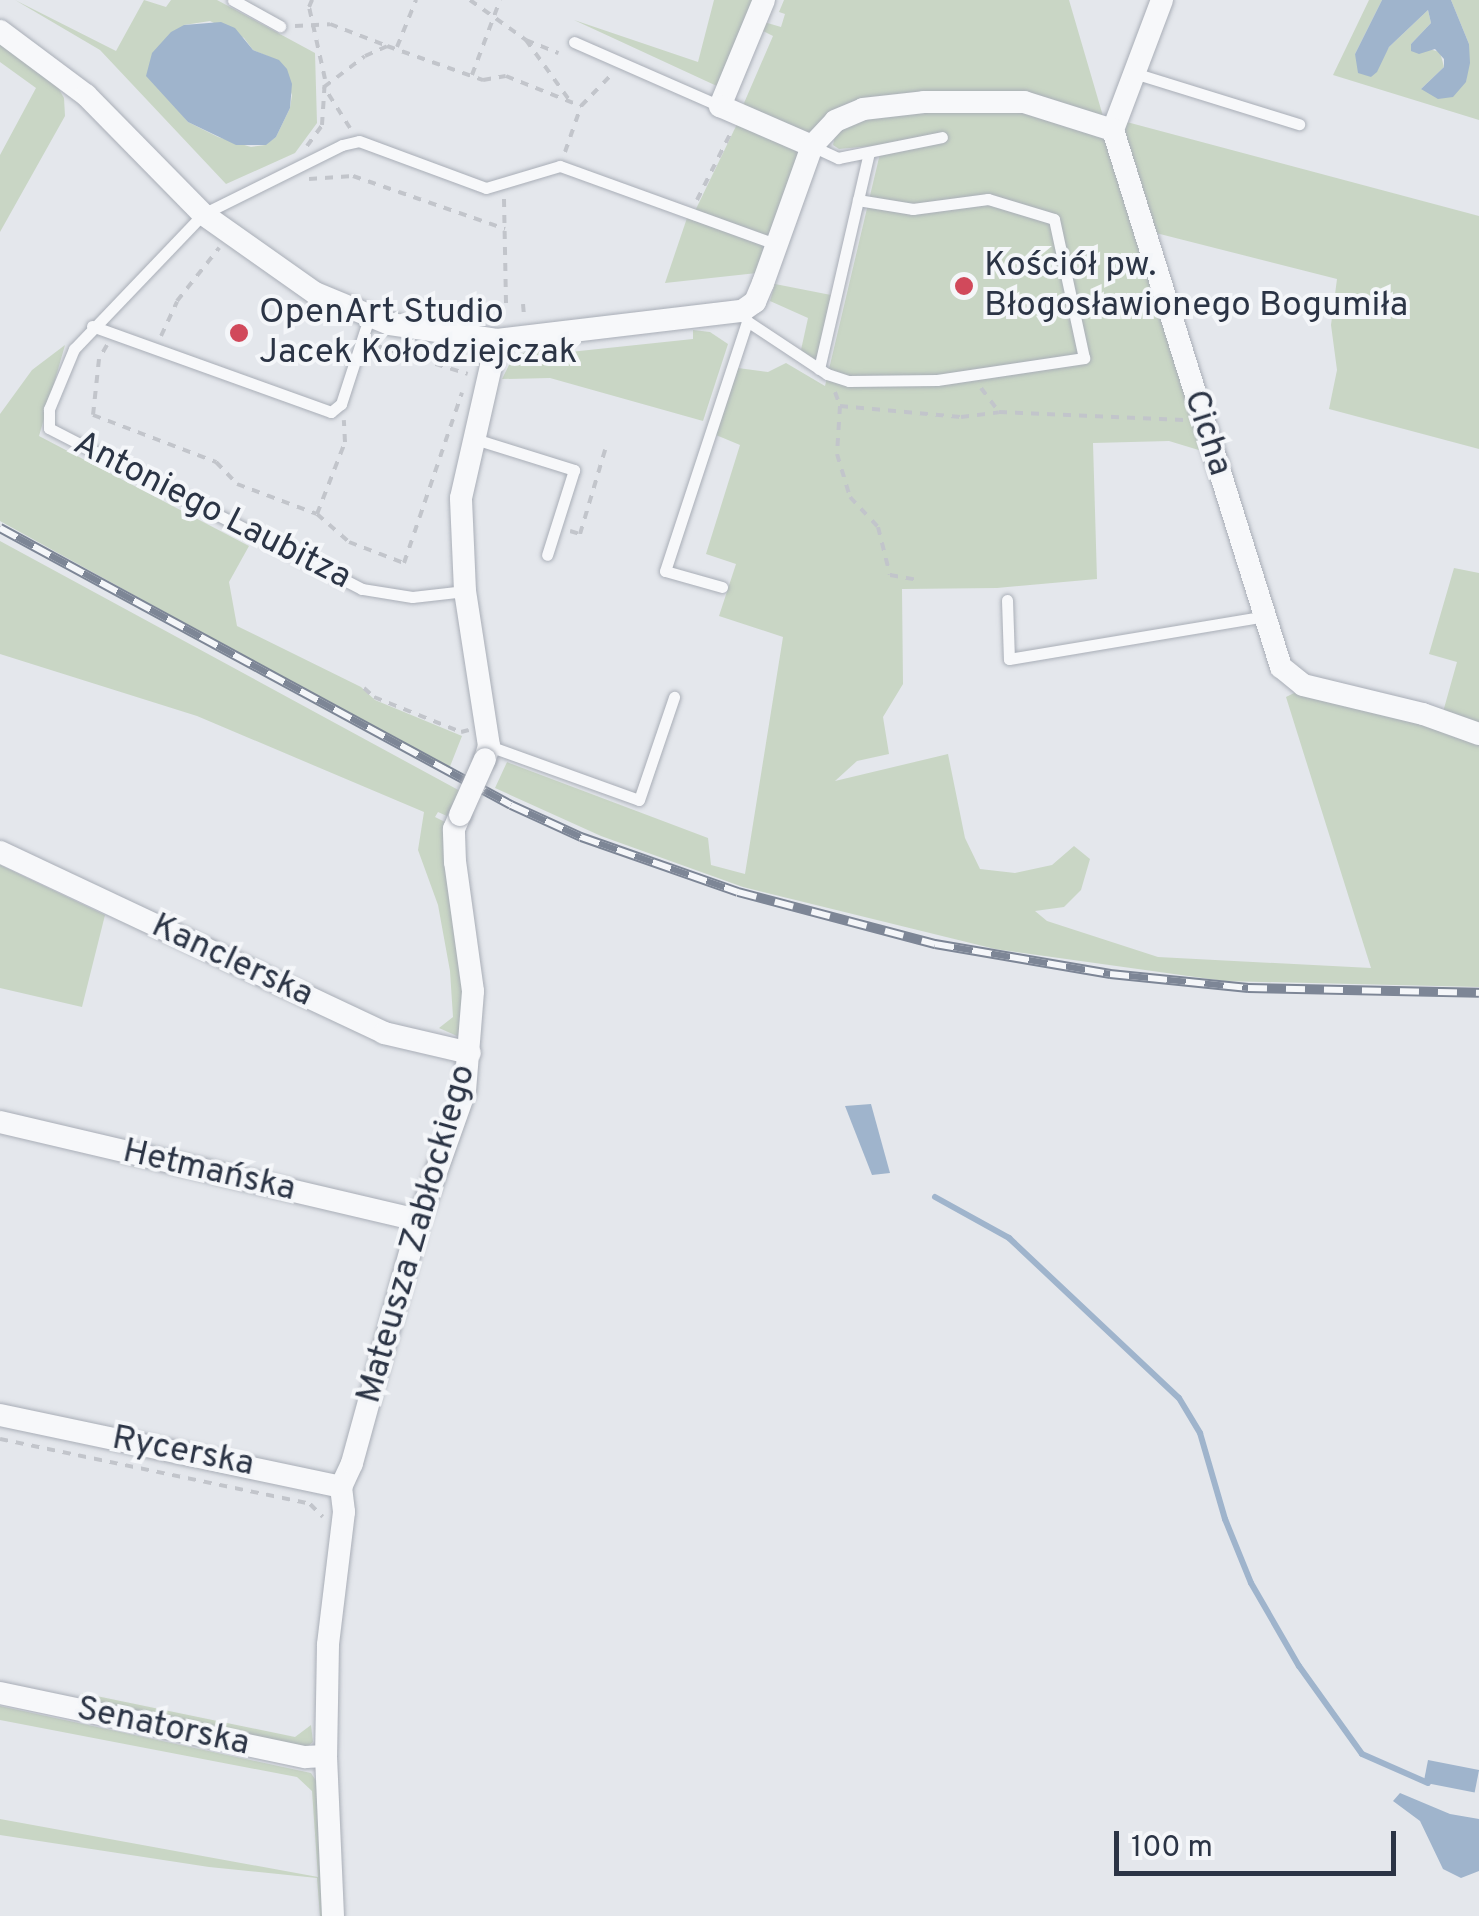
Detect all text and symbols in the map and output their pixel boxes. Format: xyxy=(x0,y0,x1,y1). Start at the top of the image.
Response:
place label: Kościół pw. Błogosławionego Bogumiła xyxy=(984,245,1408,327)
marker: Kościół pw. Błogosławionego Bogumiła xyxy=(953,275,975,297)
place label: OpenArt Studio Jacek Kołodziejczak xyxy=(259,292,577,374)
marker: OpenArt Studio Jacek Kołodziejczak xyxy=(228,322,250,344)
street label: Cicha xyxy=(1174,385,1240,481)
street label: Antoniego Laubitza xyxy=(66,423,358,599)
street label: Kanclerska xyxy=(145,905,319,1017)
street label: Mateusza Zabłockiego xyxy=(349,1060,485,1408)
street label: Hetmańska xyxy=(119,1131,299,1211)
street label: Rycerska xyxy=(108,1418,258,1486)
street label: Senatorska xyxy=(73,1688,253,1766)
scale bar xyxy=(1119,1811,1402,1873)
text: 100 m xyxy=(1131,1830,1213,1867)

